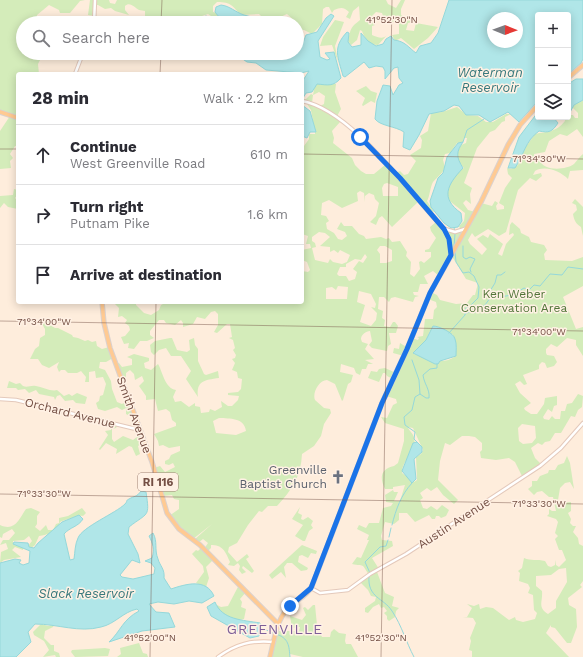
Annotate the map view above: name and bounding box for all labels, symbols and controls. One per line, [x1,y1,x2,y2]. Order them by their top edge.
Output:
north arrow [487,12,523,48]
map controls [535,12,571,120]
button: + [535,12,571,48]
text: 41°52'30"N [366,14,418,25]
search box [16,16,304,60]
icon: search [30,27,52,49]
text: Search here [62,29,150,47]
button: − [535,48,571,84]
water label: Waterman Reservoir [457,65,523,95]
button: layers [535,84,571,120]
text: 28 min [32,88,89,108]
text: Walk · 2.2 km [203,91,288,106]
route start [351,128,369,146]
text: Continue [70,138,137,156]
icon: ahead [32,144,54,166]
text: 610 m [250,147,288,162]
text: 71°34'30"W [512,153,566,164]
text: West Greenville Road [70,156,206,171]
text: Turn right [70,198,143,216]
icon: right [32,204,54,226]
text: 1.6 km [248,207,288,222]
text: Putnam Pike [70,216,150,231]
icon: arrive [32,264,54,286]
text: Arrive at destination [70,266,222,284]
park label: Ken Weber Conservation Area [461,287,567,315]
text: 71°34'00"W [17,316,71,327]
text: 71°34'00"W [512,326,566,337]
street label: Smith Avenue [114,375,154,455]
street label: Orchard Avenue [23,395,117,431]
place label: Greenville Baptist Church [239,463,327,491]
church icon: Greenville Baptist Church [330,469,346,485]
road number: RI 116 [138,473,178,491]
text: 71°33'30"W [17,488,71,499]
street label: Austin Avenue [415,494,493,552]
text: 71°33'30"W [512,498,566,509]
water label: Slack Reservoir [38,586,135,601]
route end [281,597,299,615]
district label: GREENVILLE [227,621,323,637]
text: 41°52'00"N [124,632,176,643]
text: 41°52'30"N [355,632,407,643]

